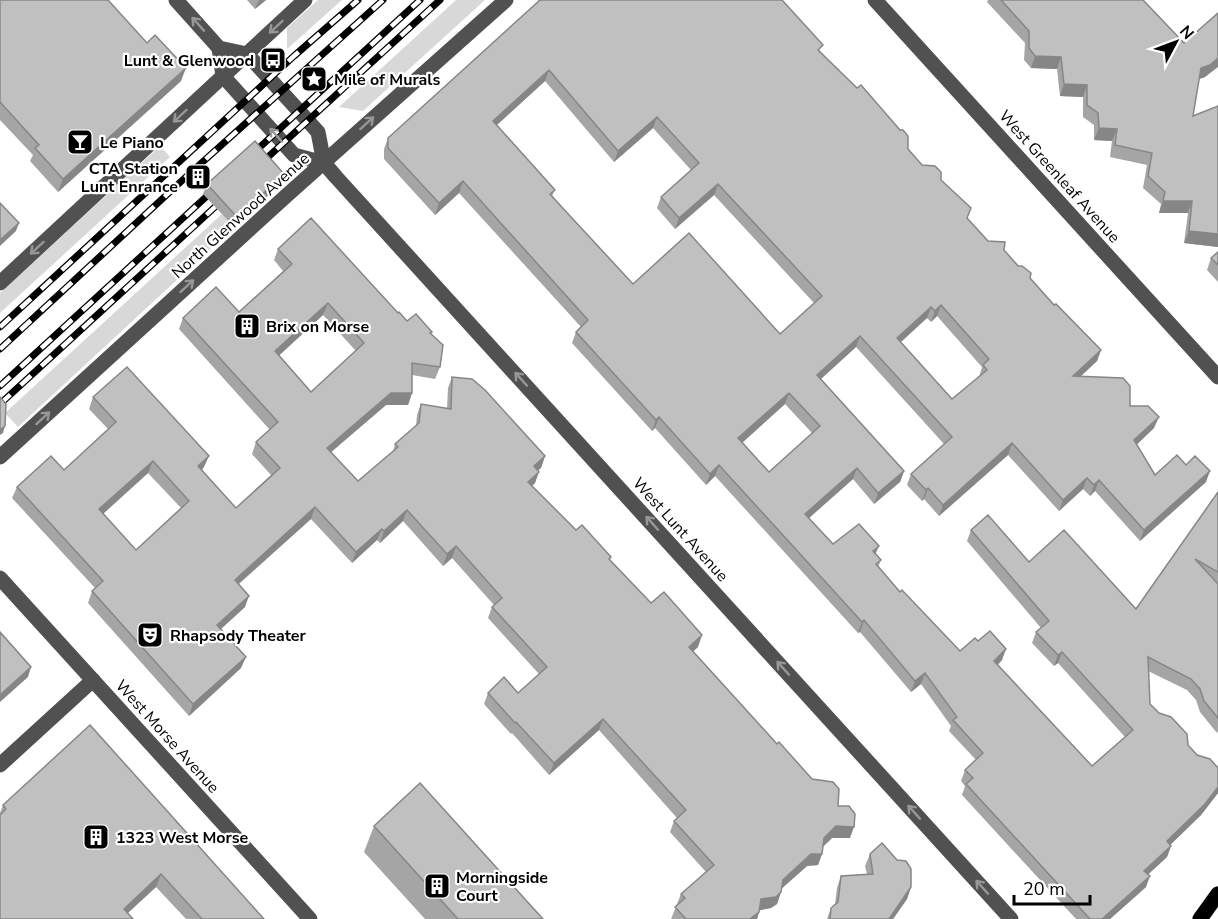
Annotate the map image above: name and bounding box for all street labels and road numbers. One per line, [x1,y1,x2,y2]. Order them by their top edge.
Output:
street label: West Greenleaf Avenue [994,106,1125,248]
street label: North Glenwood Avenue [167,148,314,284]
street label: West Lunt Avenue [627,473,733,587]
street label: West Morse Avenue [110,675,224,798]

